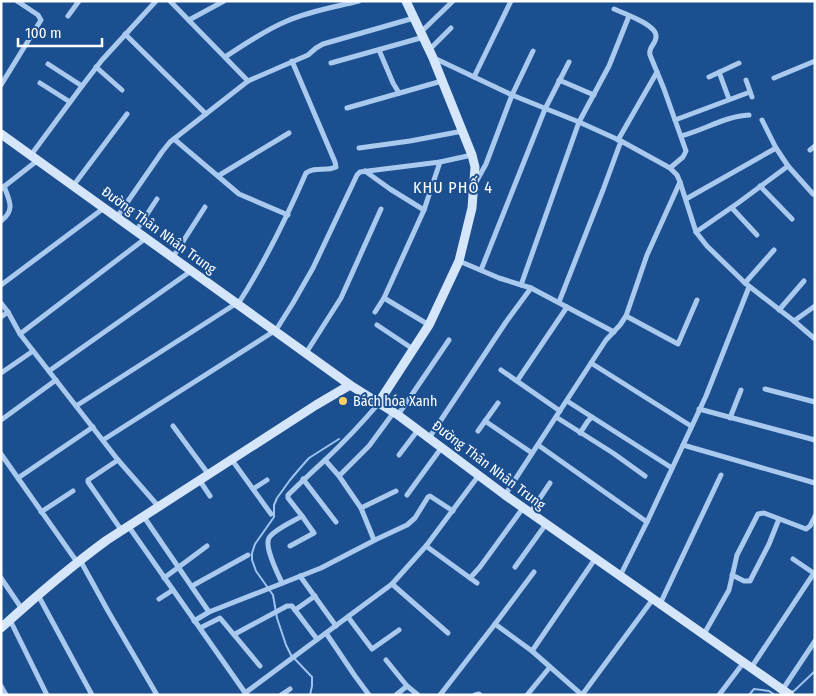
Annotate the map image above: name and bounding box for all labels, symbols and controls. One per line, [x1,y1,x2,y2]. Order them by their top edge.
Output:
scale bar [18,15,101,47]
text: 100 m [25,24,62,42]
district label: KHU PHỐ 4 [413,175,493,197]
street label: Đường Thân Nhân Trung [98,183,220,278]
place label: Bách hóa Xanh [353,393,437,410]
marker: Bách hóa Xanh [337,395,349,407]
street label: Đường Thân Nhân Trung [429,417,549,514]

